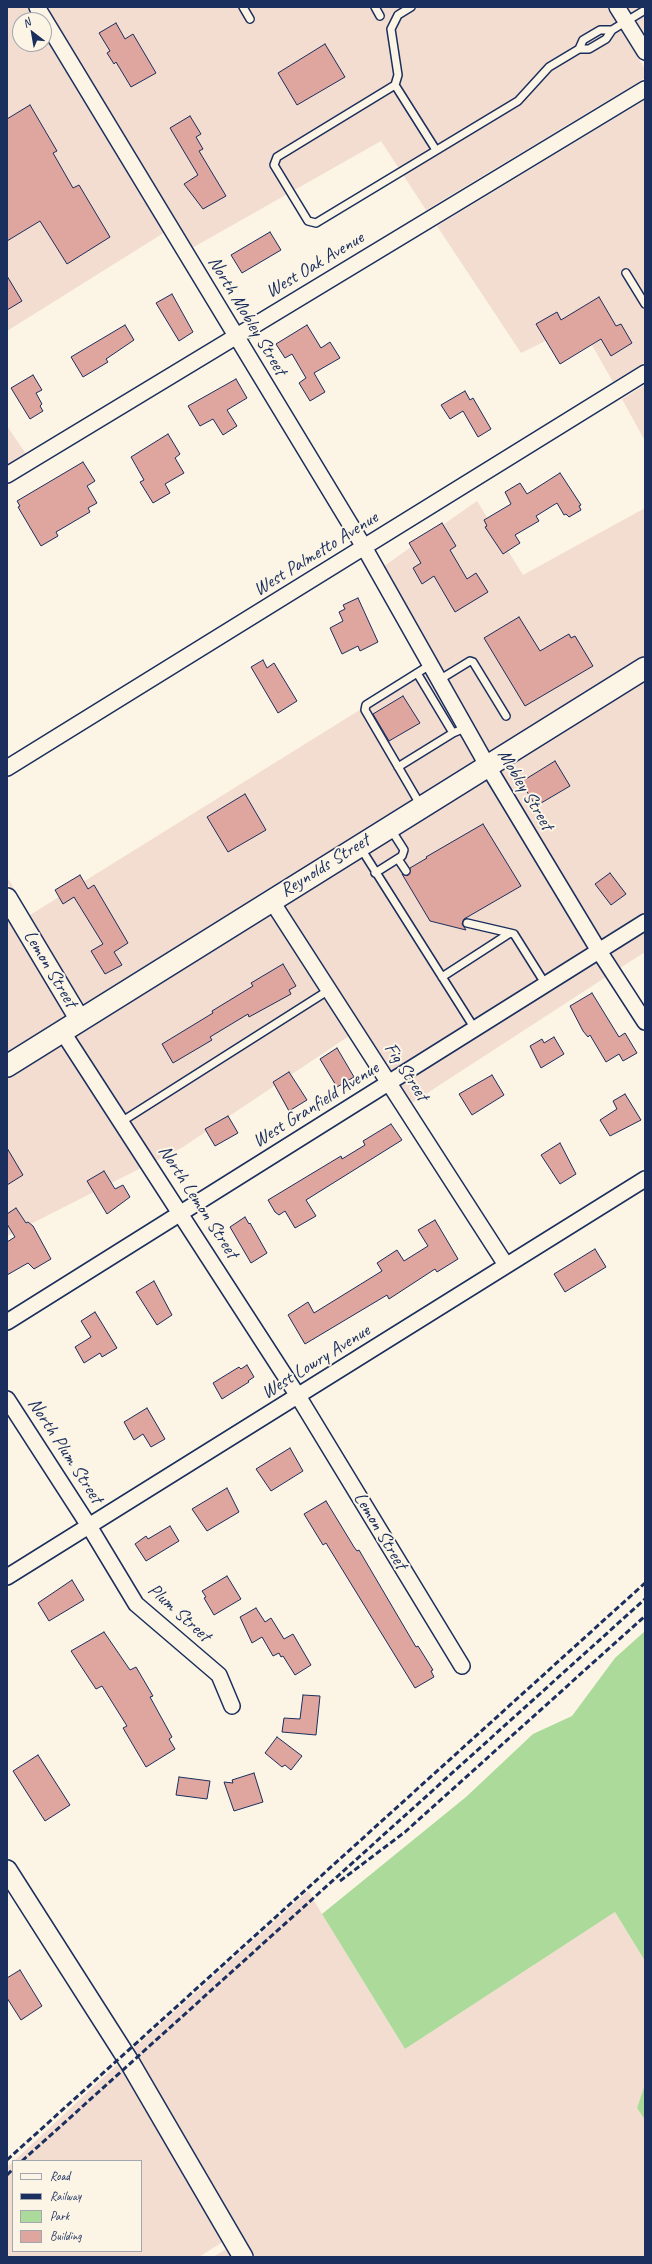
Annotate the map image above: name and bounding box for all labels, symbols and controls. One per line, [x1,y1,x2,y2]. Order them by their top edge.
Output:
north arrow [12,12,52,52]
text: N [20,15,33,30]
street label: West Oak Avenue [262,227,368,303]
street label: North Mobley Street [202,252,292,380]
street label: West Palmetto Avenue [250,507,382,601]
street label: Mobley Street [492,745,558,835]
street label: Reynolds Street [276,830,374,902]
street label: Lemon Street [18,926,82,1012]
street label: Fig Street [379,1038,433,1106]
street label: West Granfield Avenue [249,1057,383,1153]
street label: North Lemon Street [153,1141,243,1263]
street label: West Lowry Avenue [258,1320,374,1404]
street label: North Plum Street [22,1394,108,1508]
street label: Lemon Street [348,1488,412,1574]
street label: Plum Street [143,1579,215,1647]
legend [12,2160,142,2252]
text: Road [50,2168,70,2184]
text: Railway [50,2188,81,2204]
text: Park [50,2208,69,2224]
text: Building [50,2228,82,2244]

